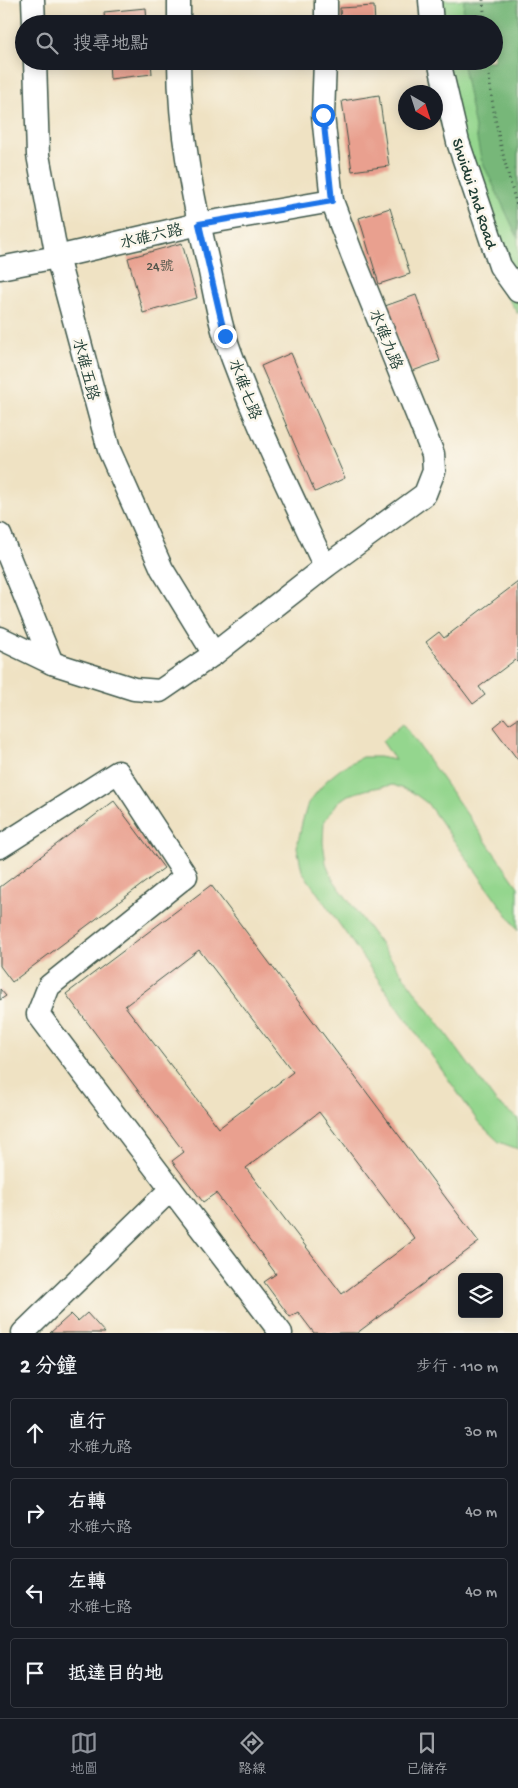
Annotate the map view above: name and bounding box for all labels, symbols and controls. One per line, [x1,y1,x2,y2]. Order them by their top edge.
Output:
search box [15,15,503,70]
icon: search [33,29,61,57]
text: 搜尋地點 [73,34,149,57]
north arrow [398,85,443,130]
route start [312,104,335,127]
street label: Shuidui 2nd Road [446,137,500,253]
street label: 水碓六路 [118,220,185,255]
house number: 24號 [146,259,174,276]
street label: 水碓九路 [363,306,406,374]
route end [214,325,237,348]
street label: 水碓五路 [66,336,103,403]
street label: 水碓七路 [222,356,265,424]
map controls [458,1273,503,1318]
button: layers [458,1273,503,1318]
text: 2 分鐘 [20,1356,77,1381]
text: 步行 · 110 m [416,1359,498,1378]
text: 直行 [68,1412,106,1435]
icon: ahead [21,1419,49,1447]
text: 30 m [464,1424,497,1443]
text: 水碓九路 [68,1440,132,1459]
text: 右轉 [68,1492,106,1515]
icon: right [21,1499,49,1527]
text: 40 m [465,1504,497,1523]
text: 水碓六路 [68,1520,132,1539]
text: 左轉 [68,1572,106,1595]
icon: left [21,1579,49,1607]
text: 40 m [465,1584,497,1603]
text: 水碓七路 [68,1600,132,1619]
icon: arrive [21,1659,49,1687]
text: 抵達目的地 [68,1664,163,1687]
tab: 地圖 [70,1729,98,1779]
tab: 路線 [238,1729,266,1779]
tab: 已儲存 [406,1729,448,1779]

